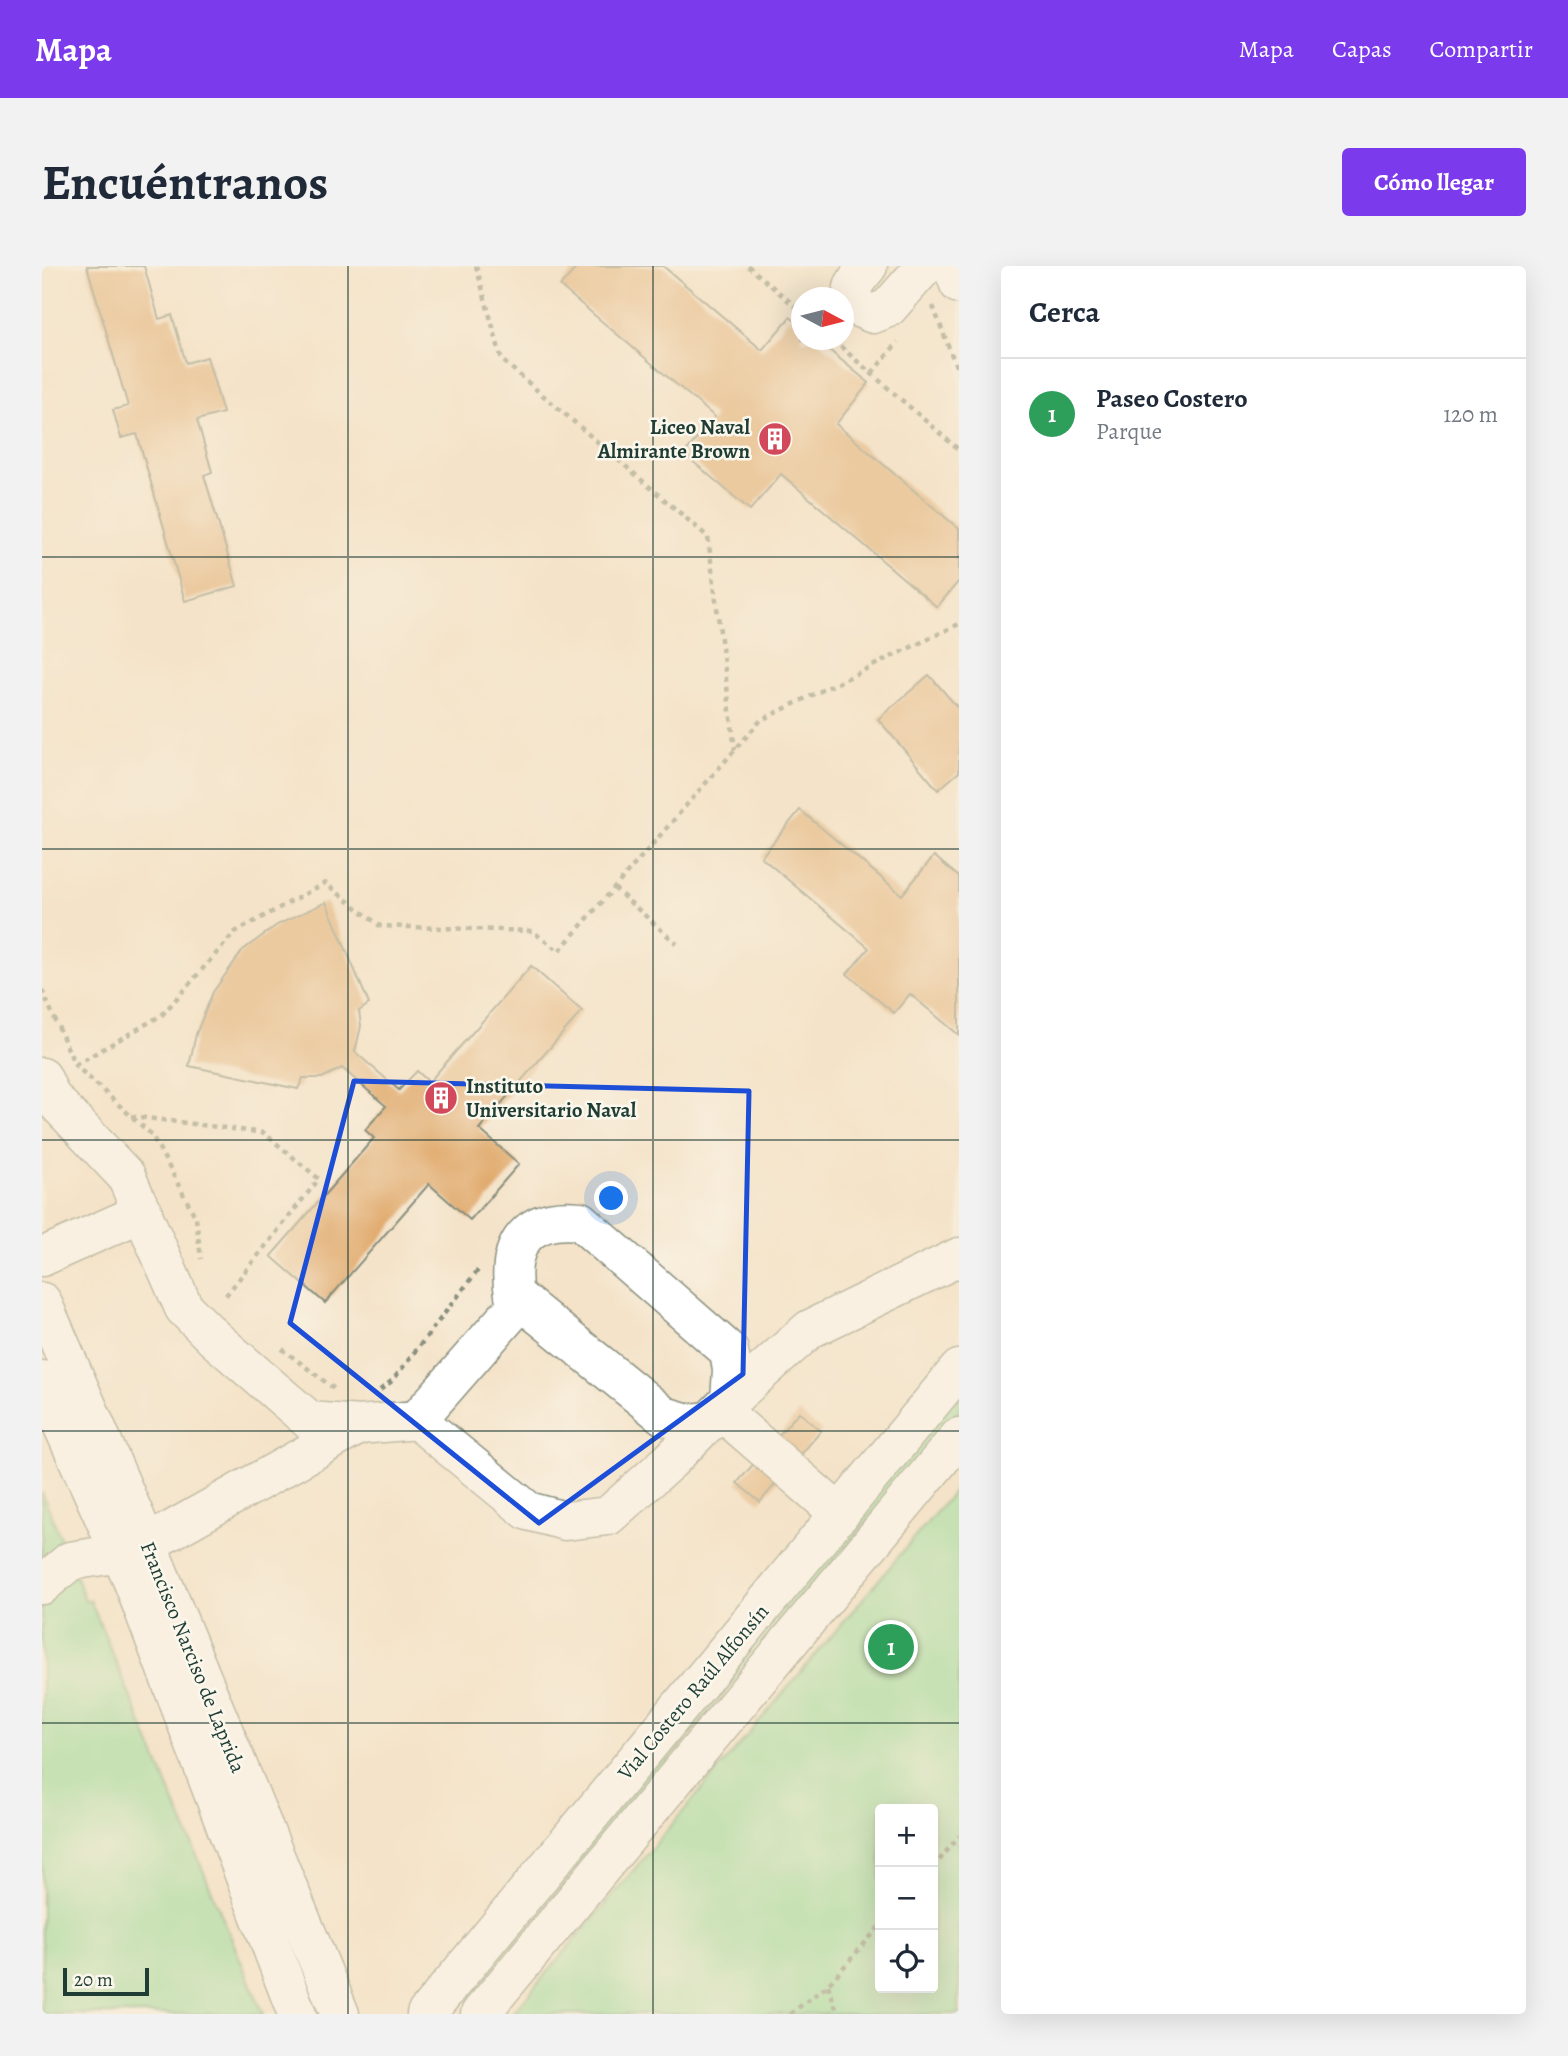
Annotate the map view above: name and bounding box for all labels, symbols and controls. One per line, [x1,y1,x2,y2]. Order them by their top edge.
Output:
text: Mapa [35,27,112,72]
text: Mapa [1239,33,1294,65]
text: Capas [1332,33,1392,65]
text: Compartir [1430,33,1533,65]
button: Cómo llegar [1342,148,1526,216]
text: Encuéntranos [42,149,328,216]
north arrow [791,287,854,350]
text: Cerca [1029,292,1100,332]
text: Paseo Costero [1096,381,1248,416]
text: 1 [1048,399,1056,430]
text: 120 m [1443,399,1498,430]
place label: Liceo Naval Almirante Brown [597,413,750,465]
text: Parque [1096,416,1162,447]
building icon: Liceo Naval Almirante Brown [756,420,794,458]
place label: Instituto Universitario Naval [466,1072,637,1124]
building icon: Instituto Universitario Naval [422,1079,460,1117]
your location [594,1181,628,1215]
street label: Francisco Narciso de Laprida [134,1537,252,1777]
street label: Vial Costero Raúl Alfonsín [610,1598,775,1787]
pin: 1 [868,1621,914,1673]
map controls [875,1804,938,1993]
button: + [875,1804,938,1867]
button: − [875,1867,938,1930]
button: locate [875,1930,938,1993]
scale bar [63,1965,149,1997]
text: 20 m [74,1967,113,1993]

